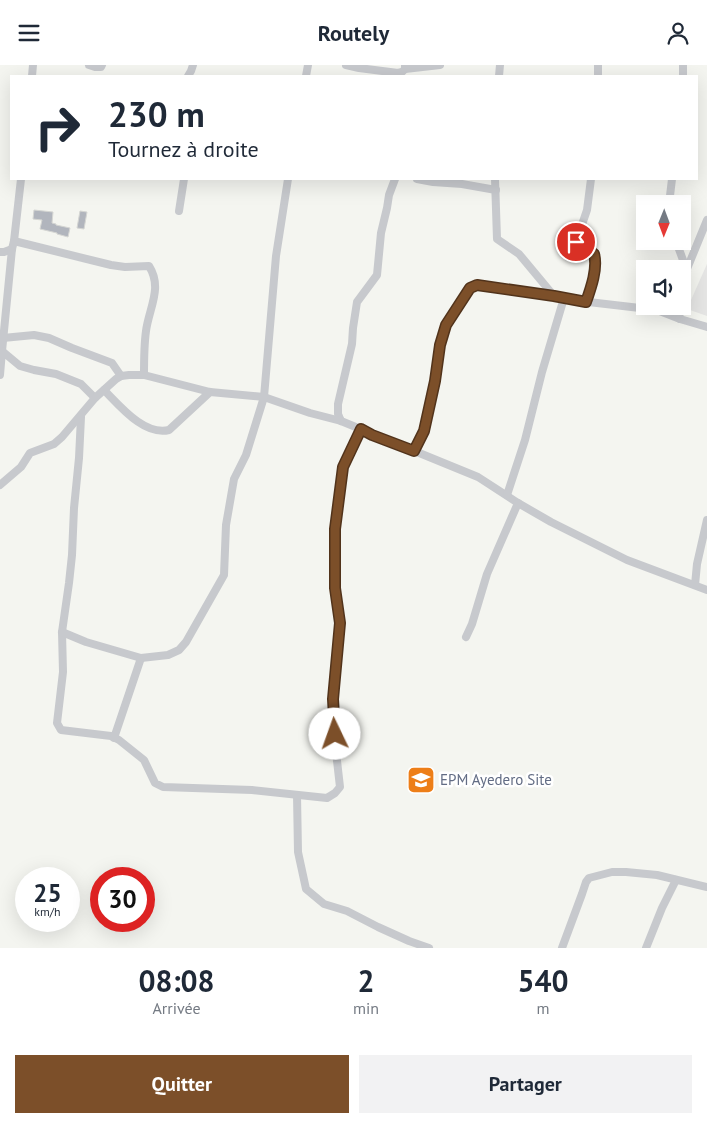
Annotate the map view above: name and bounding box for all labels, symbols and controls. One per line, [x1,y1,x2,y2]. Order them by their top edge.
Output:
icon: menu [15,19,43,47]
text: Routely [318,19,389,47]
icon: person [664,19,692,47]
text: 230 m [108,91,205,137]
icon: right [25,95,90,160]
text: Tournez à droite [108,135,259,163]
north arrow [636,195,691,250]
map controls [636,195,691,315]
pin [555,221,597,263]
icon: arrive [562,228,590,256]
button: sound [636,260,691,315]
position arrow [308,707,360,759]
school or university icon: EPM Ayedero Site [406,765,436,795]
place label: EPM Ayedero Site [440,770,552,789]
speed limit sign: 30 [90,867,155,932]
text: 25 [33,877,62,909]
text: km/h [34,904,61,919]
text: 08:08 [138,961,215,1000]
text: 2 [358,961,375,1000]
text: 540 [517,961,569,1000]
text: Arrivée [152,998,201,1018]
text: min [353,998,379,1018]
text: m [537,998,550,1018]
button: Quitter [15,1055,349,1113]
button: Partager [359,1055,692,1113]

